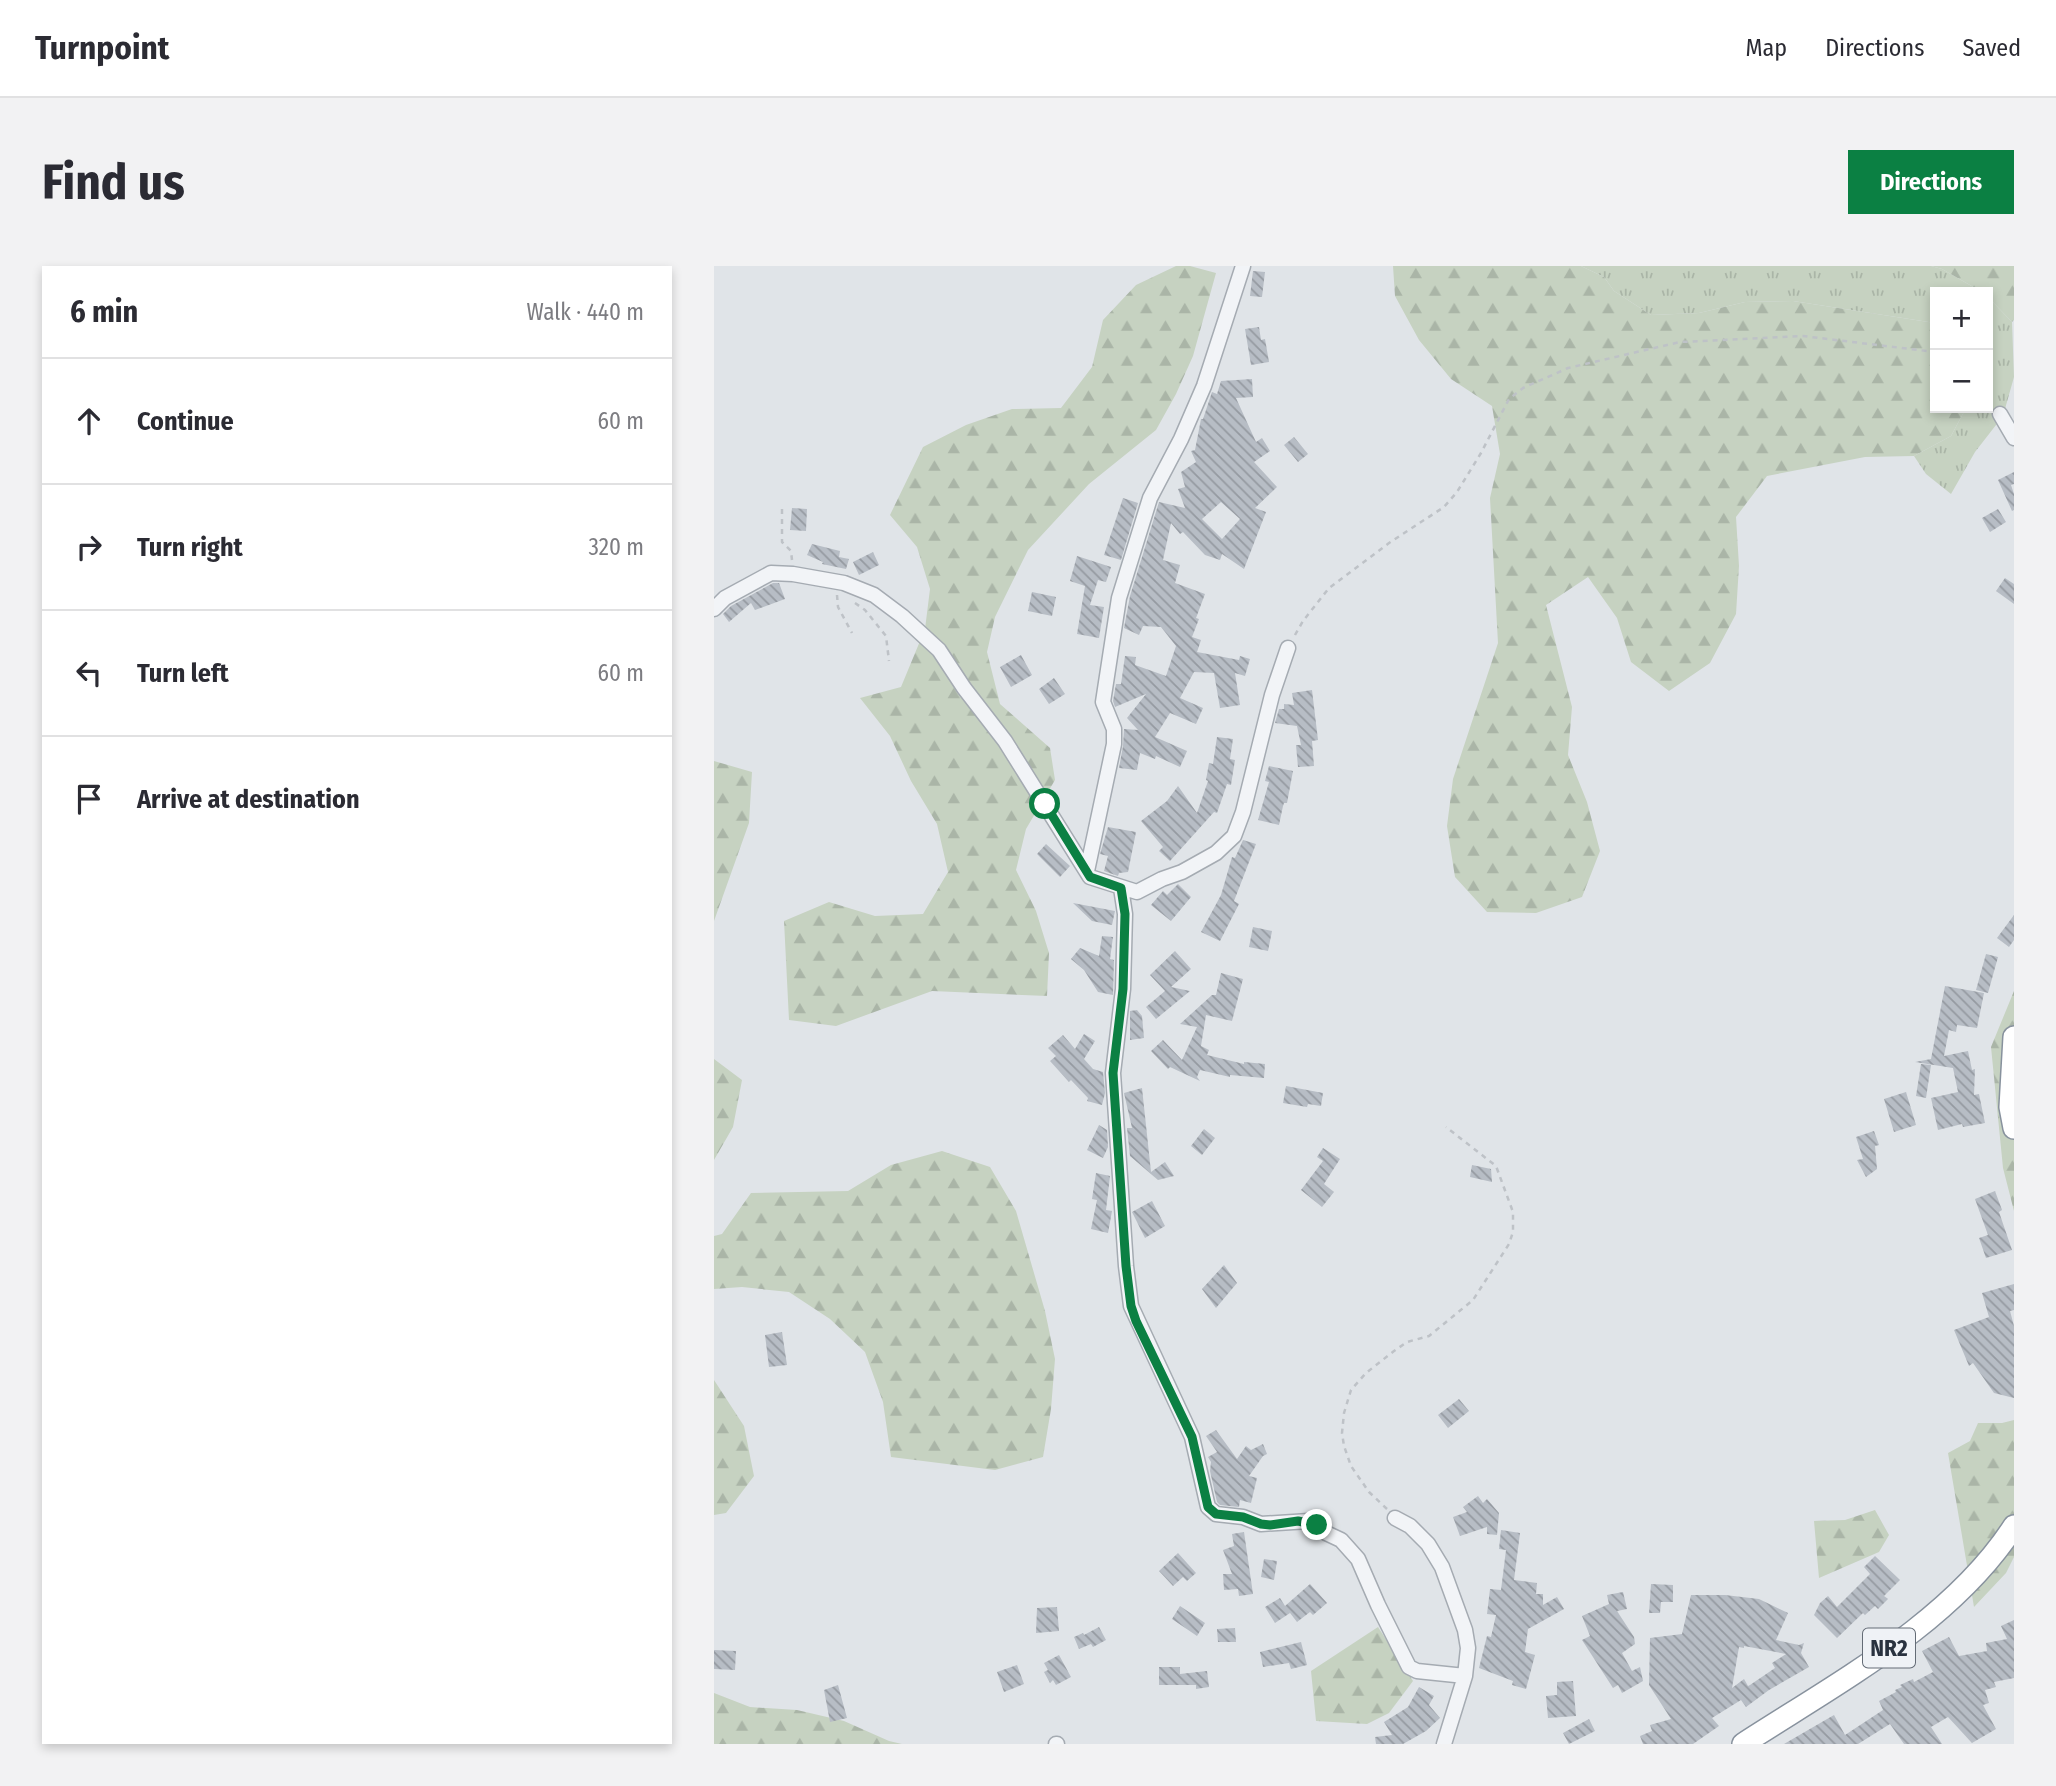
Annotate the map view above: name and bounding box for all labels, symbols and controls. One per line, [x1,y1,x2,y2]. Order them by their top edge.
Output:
text: Turnpoint [35,28,169,68]
text: Map [1746,34,1787,62]
text: Directions [1825,34,1924,62]
text: Saved [1962,34,2021,62]
button: Directions [1848,150,2014,214]
text: Find us [42,153,185,212]
map controls [1930,287,1993,413]
button: + [1930,287,1993,350]
text: 6 min [70,294,138,330]
text: Walk · 440 m [527,298,644,326]
button: − [1930,350,1993,413]
icon: ahead [70,402,108,440]
text: Continue [137,406,234,437]
text: 60 m [598,407,644,435]
icon: right [70,528,108,566]
text: Turn right [137,532,243,563]
text: 320 m [589,533,644,561]
icon: left [70,654,108,692]
text: Turn left [137,658,229,689]
text: 60 m [598,659,644,687]
icon: arrive [70,780,108,818]
text: Arrive at destination [137,784,360,815]
route start [1029,788,1060,819]
route end [1301,1509,1332,1540]
road number: NR2 [1863,1628,1915,1667]

